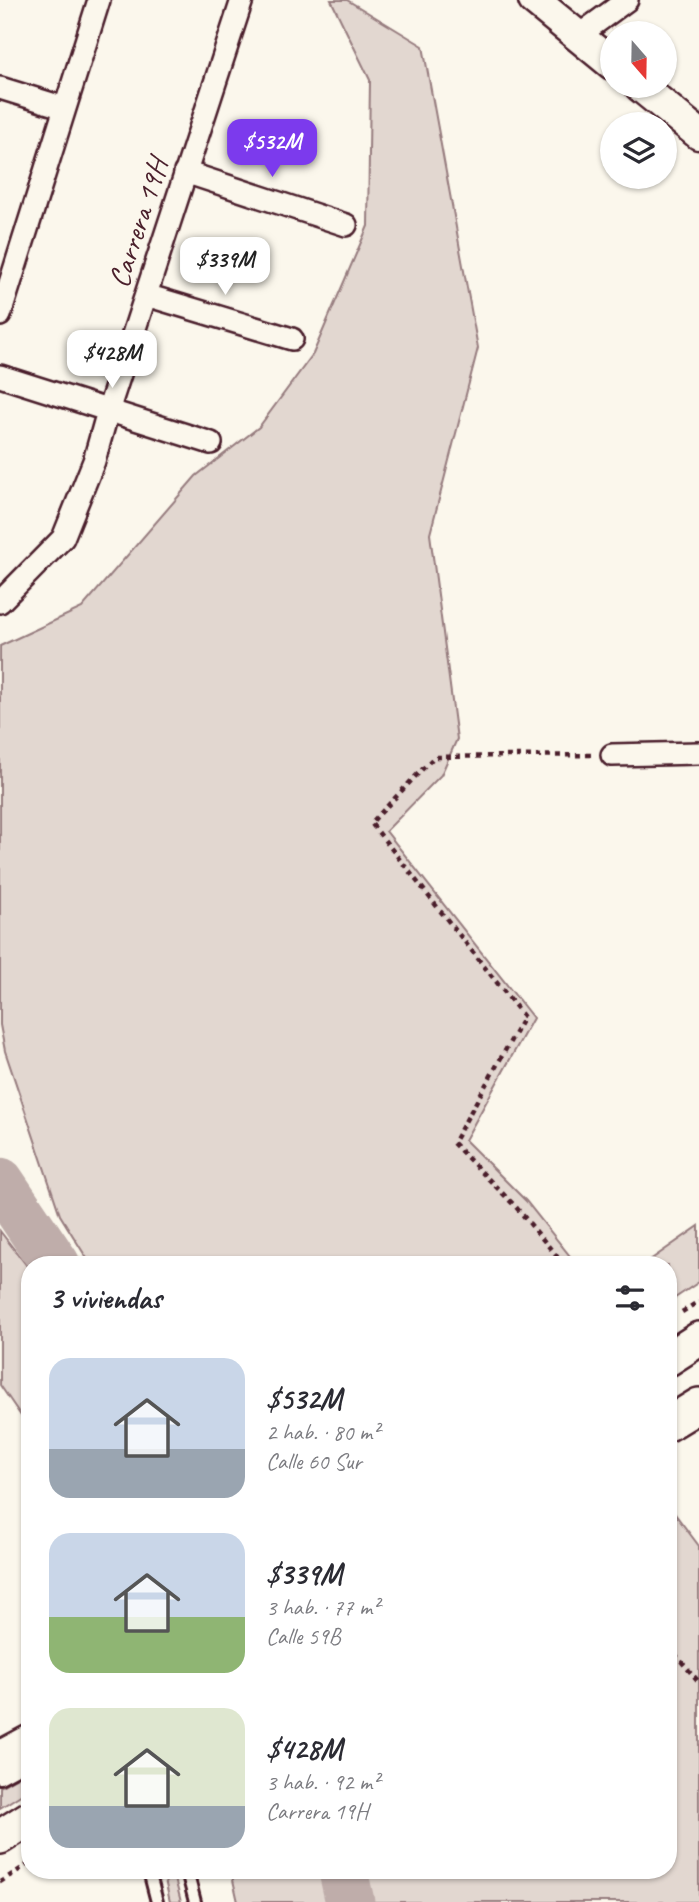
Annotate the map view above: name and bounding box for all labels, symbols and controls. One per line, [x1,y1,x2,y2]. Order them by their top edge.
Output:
north arrow [600,21,677,98]
map controls [600,21,677,189]
button: layers [600,112,677,189]
pin: $532M [223,120,321,179]
text: $532M [243,127,301,156]
street label: Carrera 19H [99,149,178,292]
pin: $339M [176,238,274,297]
text: $339M [196,245,254,274]
pin: $428M [63,330,161,390]
text: $428M [83,338,141,367]
text: 3 viviendas [49,1279,161,1317]
icon: filters [611,1279,649,1317]
text: $532M [266,1380,341,1418]
icon: home [105,1386,189,1470]
text: 2 hab. · 80 m² [266,1418,379,1447]
text: Calle 60 Sur [266,1447,362,1476]
text: $339M [266,1555,342,1593]
icon: home [105,1561,189,1645]
text: 3 hab. · 77 m² [266,1593,379,1622]
text: Calle 59B [266,1622,340,1651]
text: $428M [266,1730,342,1768]
icon: home [105,1736,189,1820]
text: 3 hab. · 92 m² [266,1768,379,1797]
text: Carrera 19H [266,1797,368,1826]

